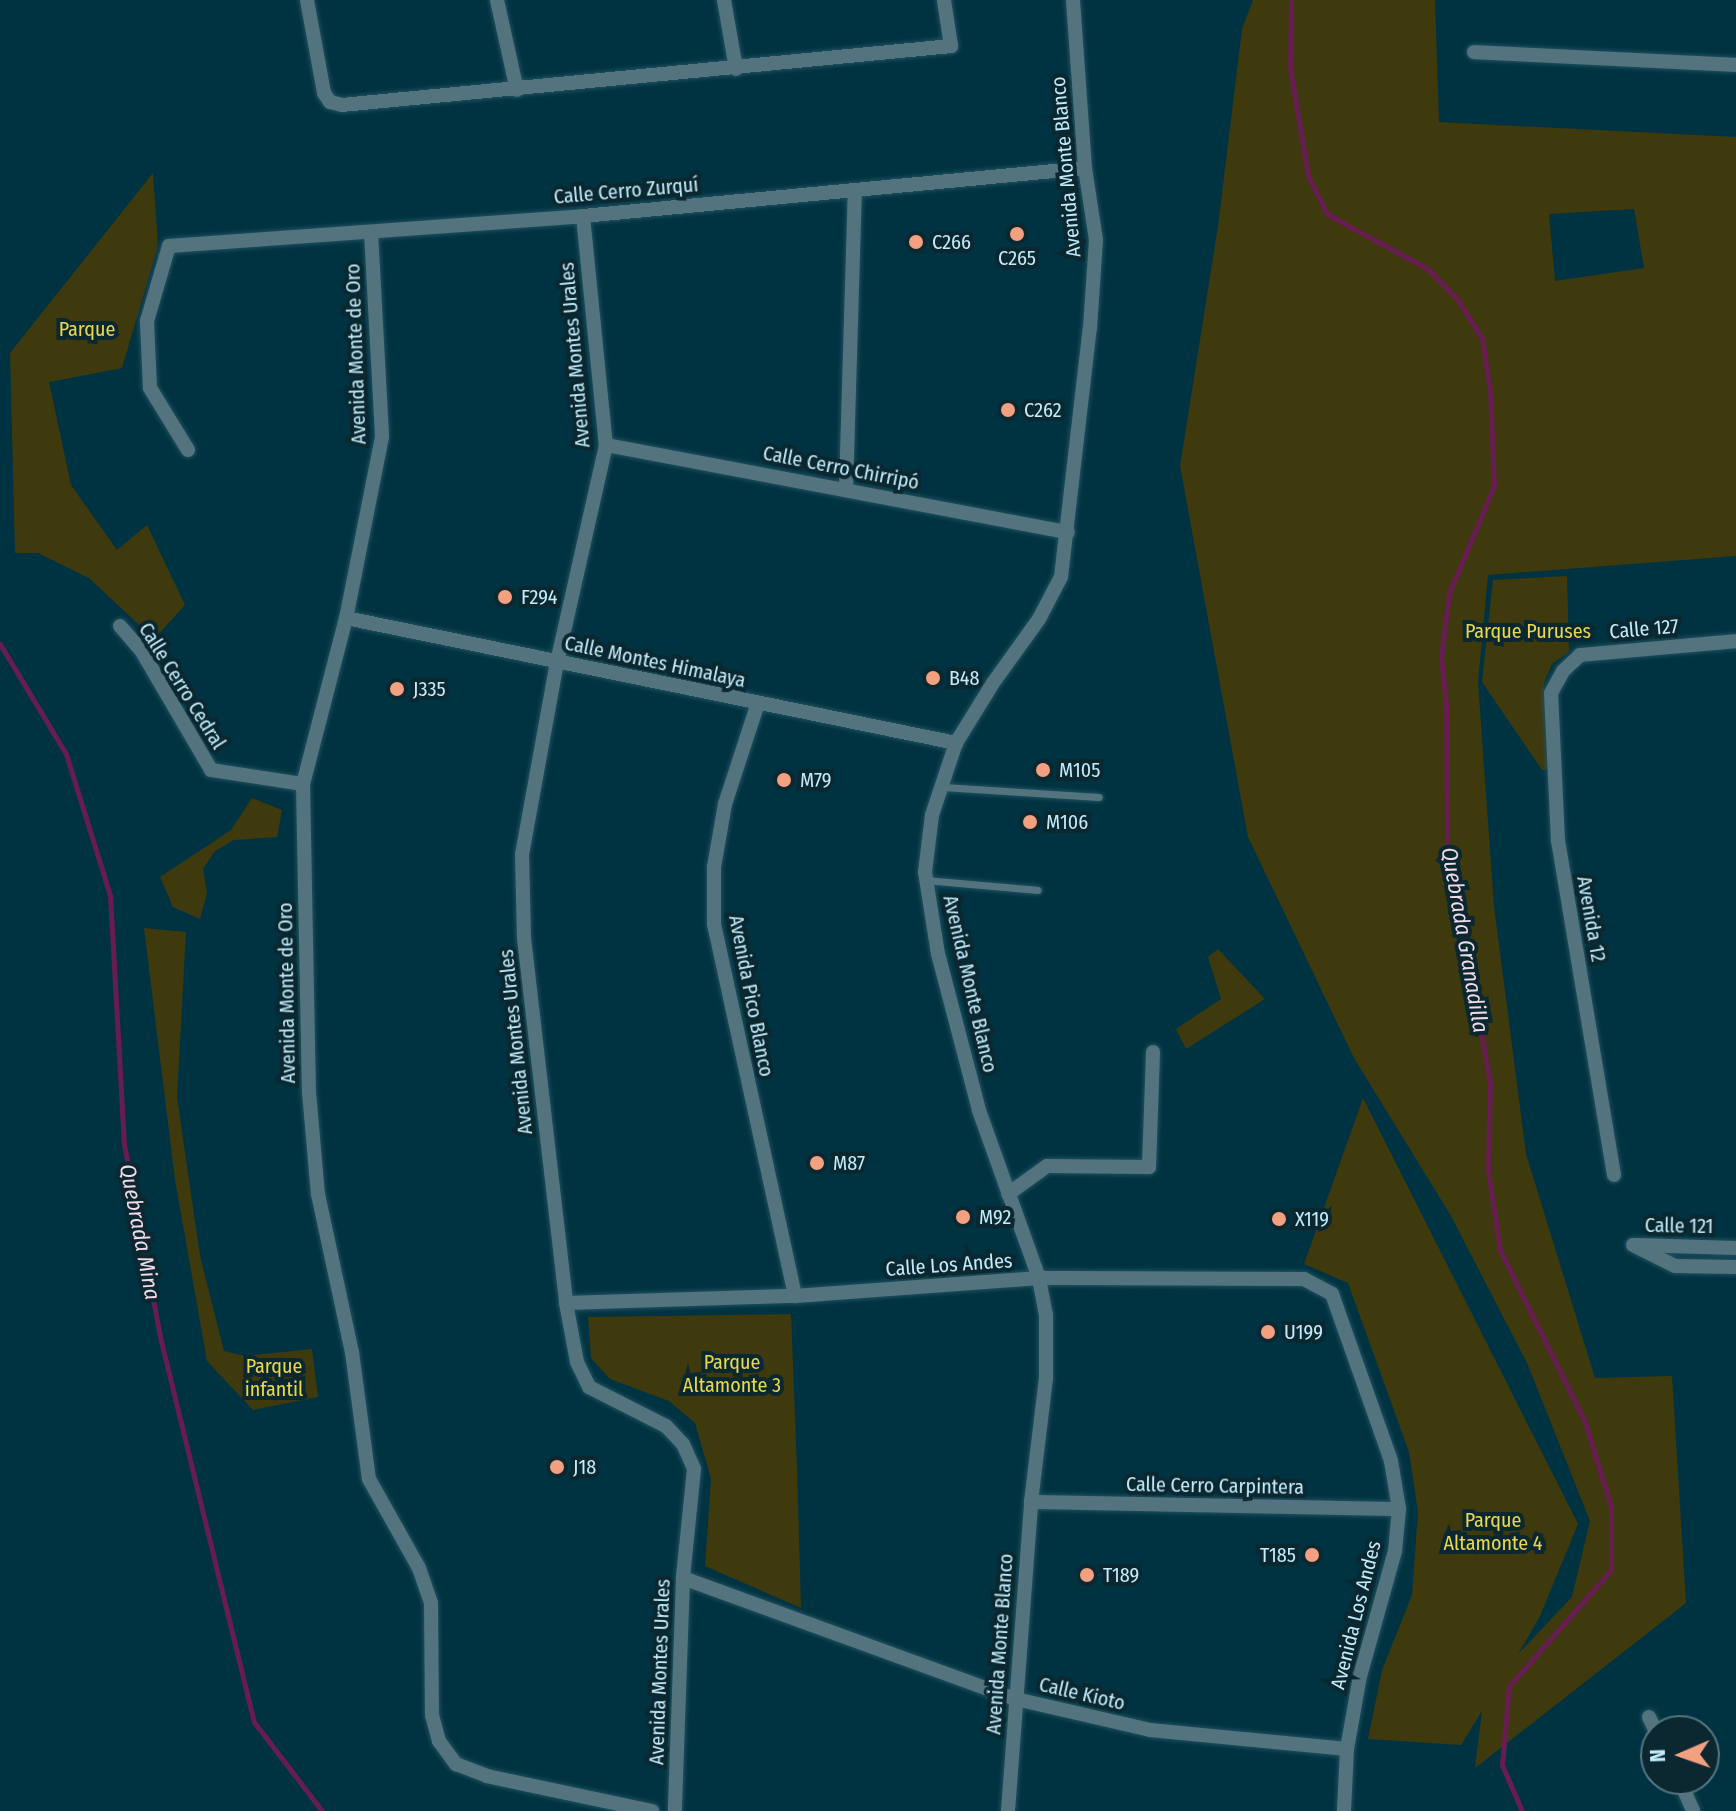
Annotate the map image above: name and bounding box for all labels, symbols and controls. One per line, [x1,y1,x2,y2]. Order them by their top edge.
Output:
street label: Avenida Monte Blanco [1046,76,1086,258]
street label: Calle Cerro Zurquí [553,173,699,209]
marker: C265 [1008,225,1026,243]
place label: C266 [932,230,971,254]
marker: C266 [907,233,925,251]
place label: C265 [998,246,1036,270]
street label: Avenida Montes Urales [555,261,595,449]
street label: Avenida Monte de Oro [341,263,371,445]
park label: Parque [59,317,115,341]
place label: C262 [1024,398,1062,422]
marker: C262 [999,401,1017,419]
street label: Calle Cerro Chirripó [761,441,921,495]
place label: F294 [521,585,558,609]
marker: F294 [496,588,514,606]
street label: Calle 127 [1608,614,1680,644]
street label: Calle Cerro Cedral [134,618,230,754]
park label: Parque Puruses [1465,619,1591,643]
street label: Calle Montes Himalaya [562,631,748,693]
place label: B48 [949,666,979,690]
marker: B48 [924,669,942,687]
place label: J335 [413,677,446,701]
marker: J335 [388,680,406,698]
place label: M105 [1059,758,1100,782]
marker: M105 [1034,761,1052,779]
place label: M79 [800,768,832,792]
marker: M79 [775,771,793,789]
place label: M106 [1046,810,1088,834]
marker: M106 [1021,813,1039,831]
water label: Quebrada Granadilla [1436,845,1494,1035]
street label: Avenida 12 [1572,874,1610,964]
street label: Avenida Monte Blanco [938,893,1002,1075]
street label: Avenida Monte de Oro [273,902,301,1084]
street label: Avenida Pico Blanco [724,913,778,1079]
street label: Avenida Montes Urales [494,948,538,1136]
place label: M87 [833,1151,865,1175]
marker: M87 [808,1154,826,1172]
water label: Quebrada Mina [114,1162,166,1302]
place label: M92 [979,1205,1011,1229]
place label: X119 [1295,1207,1329,1231]
marker: M92 [954,1208,972,1226]
marker: X119 [1270,1210,1288,1228]
street label: Calle 121 [1645,1213,1713,1239]
street label: Calle Los Andes [885,1249,1013,1281]
place label: U199 [1284,1320,1323,1344]
marker: U199 [1259,1323,1277,1341]
park label: Parque Altamonte 3 [683,1351,781,1398]
park label: Parque infantil [245,1355,303,1402]
place label: J18 [573,1455,596,1479]
marker: J18 [548,1458,566,1476]
street label: Calle Cerro Carpintera [1126,1472,1304,1500]
park label: Parque Altamonte 4 [1444,1508,1542,1555]
street label: Avenida Los Andes [1326,1538,1386,1692]
place label: T185 [1260,1543,1296,1567]
marker: T185 [1303,1546,1321,1564]
street label: Avenida Monte Blanco [982,1553,1018,1735]
place label: T189 [1103,1563,1139,1587]
marker: T189 [1078,1566,1096,1584]
street label: Avenida Montes Urales [645,1579,675,1765]
street label: Calle Kioto [1037,1672,1127,1716]
north arrow [1640,1715,1720,1795]
text: N [1644,1749,1671,1763]

